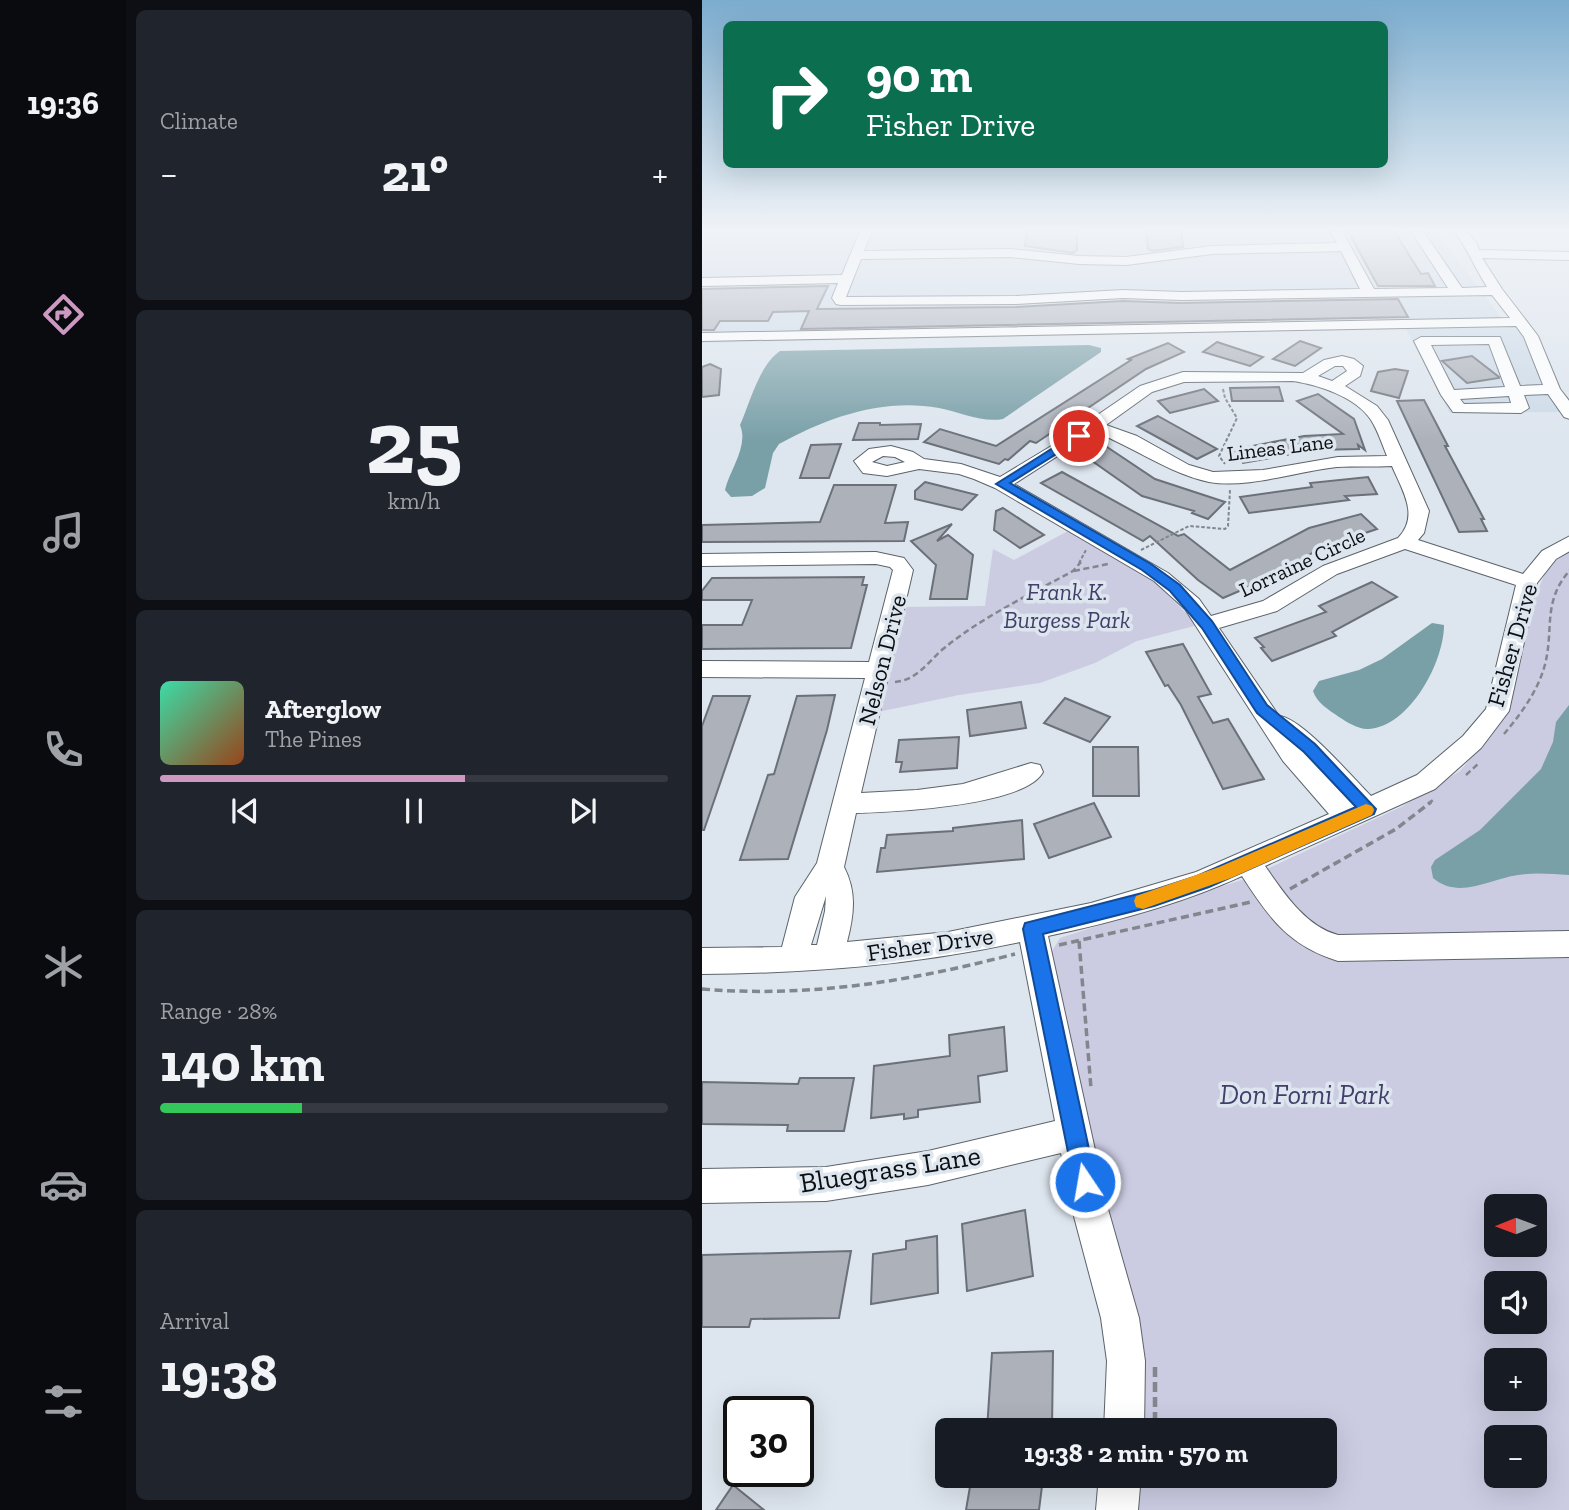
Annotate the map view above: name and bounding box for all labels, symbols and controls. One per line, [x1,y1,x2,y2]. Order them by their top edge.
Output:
text: 90 m [866,46,973,105]
icon: right [751,49,842,140]
text: 19:36 [27,84,99,122]
text: Fisher Drive [866,106,1035,144]
text: Climate [160,107,238,135]
text: 21° [381,142,448,204]
text: − [160,151,178,197]
text: + [652,151,668,197]
icon: directions [39,290,88,339]
text: 25 [366,387,462,496]
pin [1049,406,1109,466]
icon: arrive [1060,417,1098,455]
street label: Lineas Lane [1225,428,1335,466]
text: km/h [388,487,440,515]
icon: music [39,508,88,557]
street label: Lorraine Circle [1235,522,1369,602]
park label: Frank K. Burgess Park [1003,577,1131,634]
street label: Fisher Drive [1481,580,1543,710]
street label: Nelson Drive [852,592,912,728]
text: Afterglow [265,693,381,725]
icon: phone [39,725,88,774]
text: The Pines [265,725,362,753]
icon: previous [226,792,264,830]
icon: pause [395,792,433,830]
icon: next [564,792,602,830]
street label: Fisher Drive [865,921,995,967]
icon: climate [39,942,88,991]
text: Range · 28% [160,997,277,1025]
text: 140 km [160,1032,325,1094]
park label: Don Forni Park [1220,1078,1390,1111]
street label: Bluegrass Lane [797,1138,983,1200]
position arrow [1048,1145,1122,1219]
icon: car [39,1160,88,1209]
north arrow [1484,1194,1547,1256]
map controls [1484,1194,1547,1488]
button: sound [1484,1271,1547,1334]
text: Arrival [160,1307,229,1335]
text: 19:38 [160,1342,277,1404]
button: + [1484,1348,1547,1411]
icon: filters [39,1377,88,1426]
speed limit sign: 30 [723,1396,814,1487]
button: − [1484,1425,1547,1488]
text: 19:38 · 2 min · 570 m [1024,1437,1248,1469]

